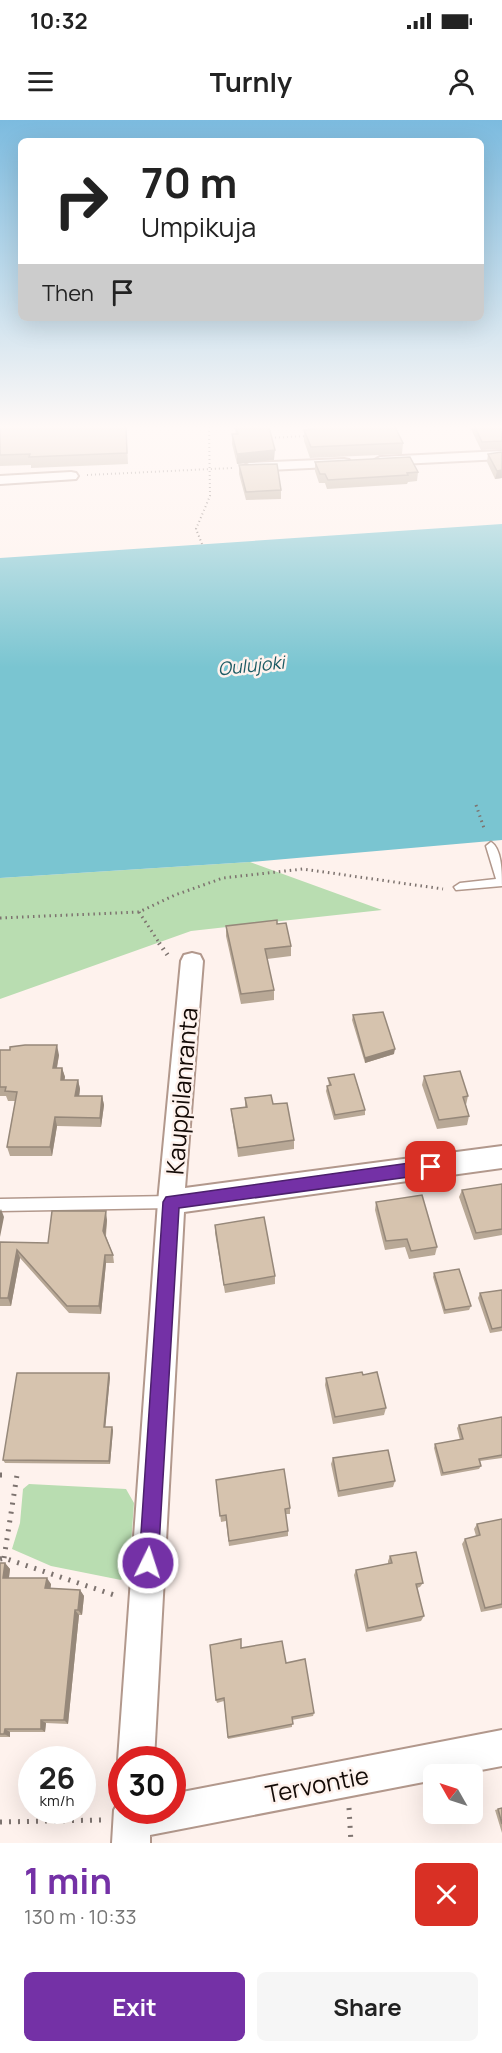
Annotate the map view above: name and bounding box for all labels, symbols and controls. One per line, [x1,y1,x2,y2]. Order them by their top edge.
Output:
text: 10:32 [30,6,88,36]
text: Turnly [210,63,292,100]
icon: menu [24,65,57,98]
icon: person [445,65,478,98]
text: 70 m [141,153,237,211]
icon: right [42,162,120,240]
text: Umpikuja [141,208,256,245]
icon: arrive [106,276,139,309]
text: Then [42,278,94,308]
water label: Oulujoki [216,649,288,680]
street label: Kauppilanranta [157,1006,205,1176]
pin [405,1141,456,1192]
icon: arrive [414,1150,447,1183]
position arrow [116,1531,180,1595]
speed limit sign: 30 [108,1746,186,1824]
text: 26 [39,1757,75,1798]
street label: Tervontie [263,1758,371,1810]
north arrow [423,1764,483,1824]
map controls [423,1764,483,1824]
text: km/h [40,1790,74,1811]
text: 1 min [24,1856,112,1905]
button: close [415,1863,478,1926]
text: 130 m · 10:33 [24,1903,137,1930]
button: Exit [24,1972,245,2041]
button: Share [257,1972,478,2041]

